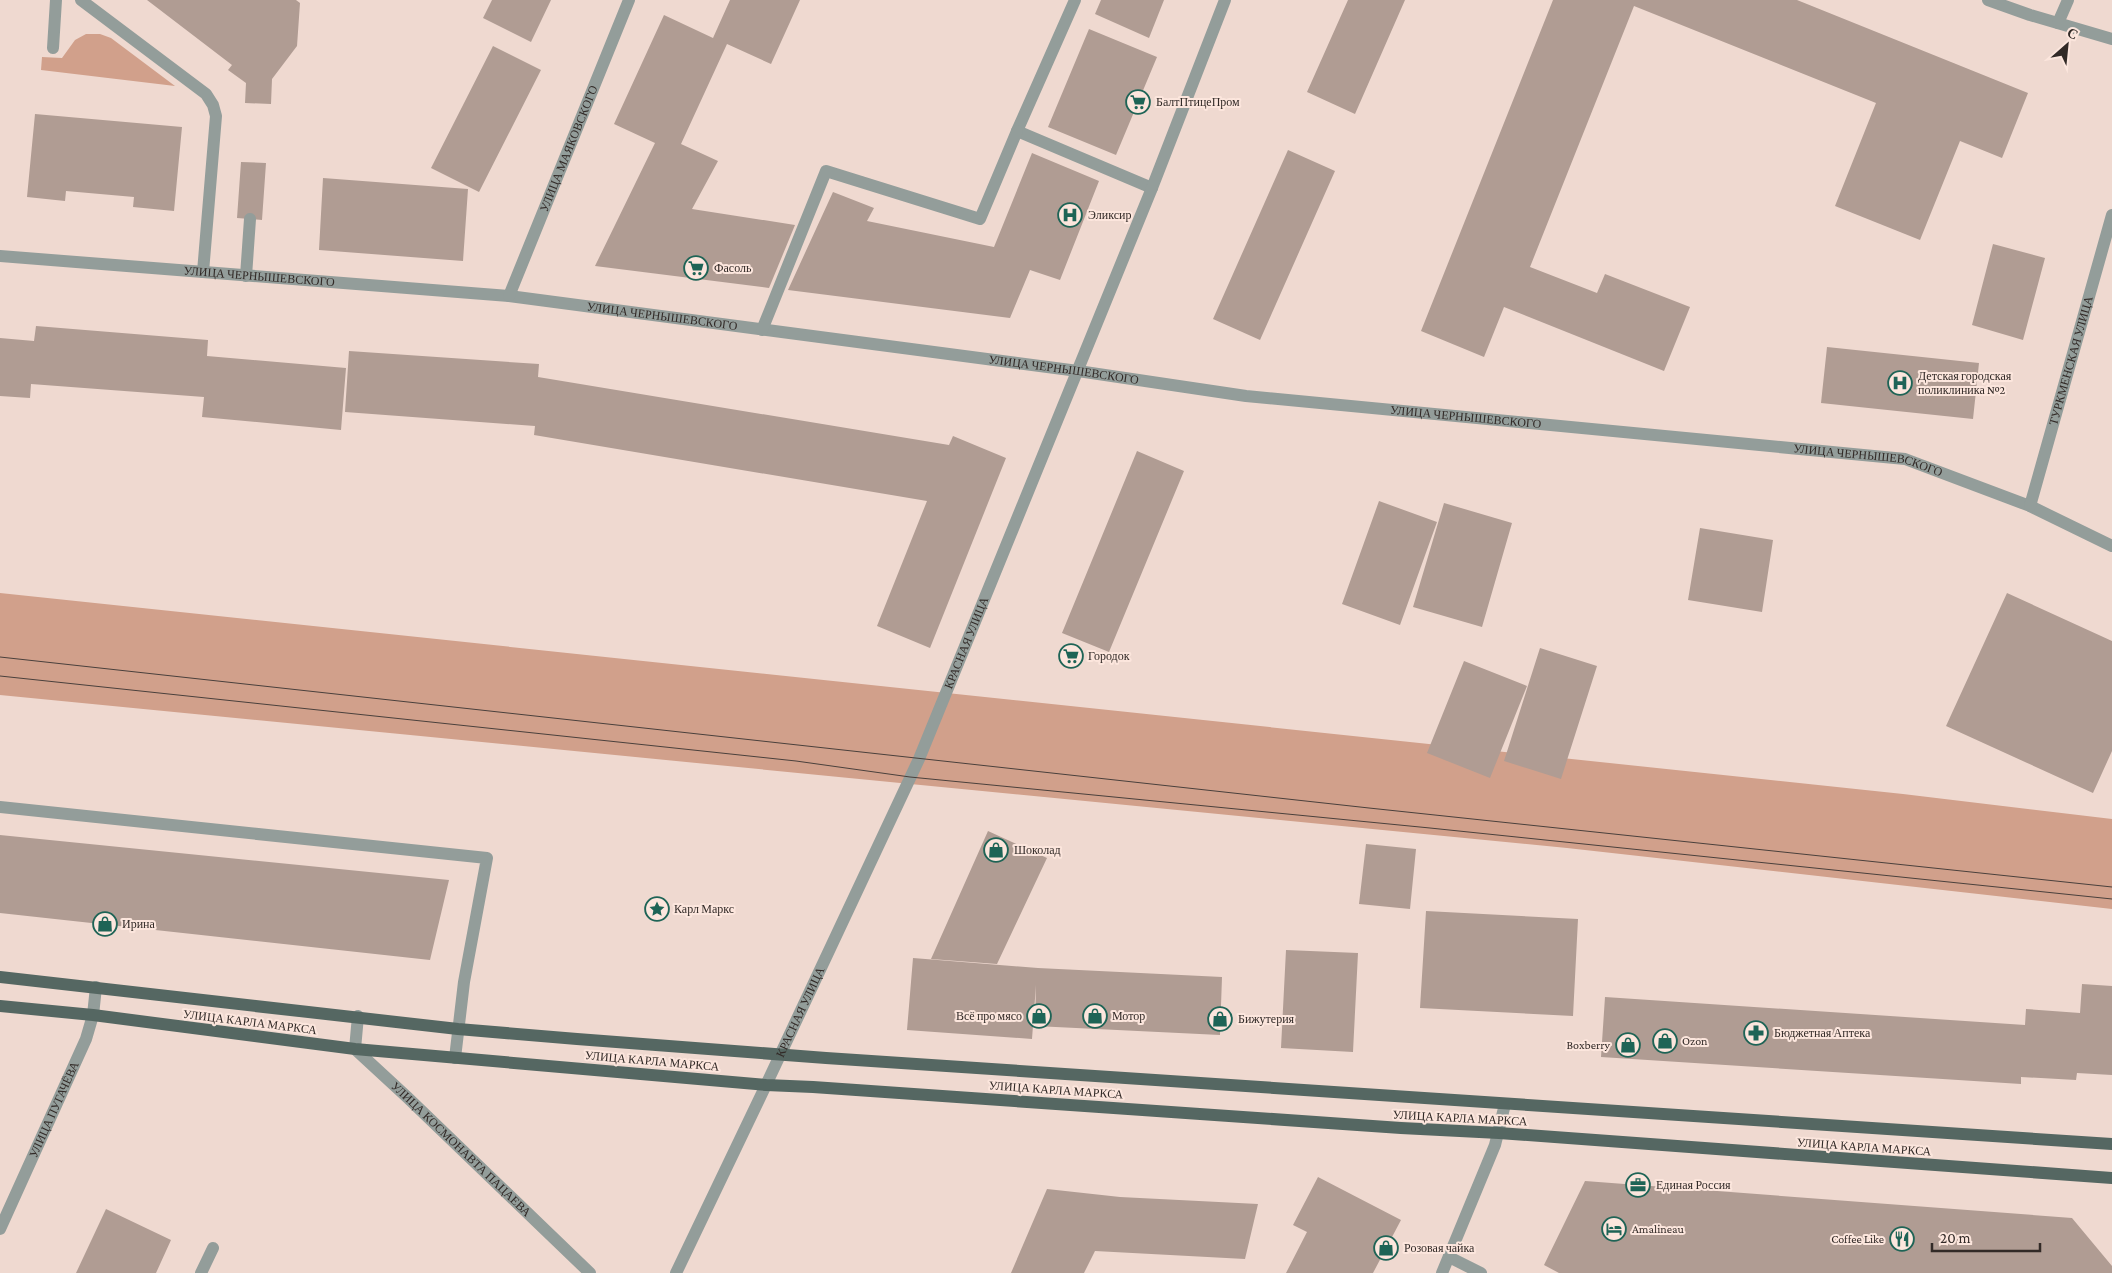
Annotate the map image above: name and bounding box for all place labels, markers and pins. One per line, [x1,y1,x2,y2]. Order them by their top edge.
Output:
supermarket icon: БалтПтицеПром [1125,89,1151,115]
place label: БалтПтицеПром [1156,95,1240,109]
hospital icon: Эликсир [1057,202,1083,228]
place label: Эликсир [1088,208,1131,222]
supermarket icon: Фасоль [683,255,709,281]
place label: Фасоль [714,261,752,275]
place label: Детская городская поликлиника №2 [1918,369,2012,397]
hospital icon: Детская городская поликлиника №2 [1887,370,1913,396]
supermarket icon: Городок [1058,643,1084,669]
place label: Городок [1088,649,1130,663]
shop icon: Шоколад [983,837,1009,863]
place label: Шоколад [1014,843,1061,857]
place icon: Карл Маркс [644,896,670,922]
place label: Карл Маркс [674,902,734,916]
shop icon: Ирина [92,911,118,937]
place label: Ирина [122,917,156,931]
shop icon: Всё про мясо [1026,1003,1052,1029]
shop icon: Мотор [1082,1003,1108,1029]
shop icon: Бижутерия [1207,1006,1233,1032]
place label: Всё про мясо [956,1009,1022,1023]
place label: Мотор [1112,1009,1145,1023]
place label: Бижутерия [1238,1012,1295,1026]
pharmacy icon: Бюджетная Аптека [1743,1020,1769,1046]
place label: Бюджетная Аптека [1774,1026,1871,1040]
shop icon: Ozon [1652,1028,1678,1054]
shop icon: Boxberry [1615,1032,1641,1058]
place label: Ozon [1682,1034,1708,1048]
place label: Boxberry [1567,1038,1610,1052]
office icon: Единая Россия [1625,1172,1651,1198]
place label: Единая Россия [1656,1178,1731,1192]
hotel icon: Amalineau [1601,1216,1627,1242]
place label: Amalineau [1632,1222,1685,1236]
restaurant icon: Coffee Like [1889,1226,1915,1252]
place label: Coffee Like [1831,1232,1884,1246]
shop icon: Розовая чайка [1373,1235,1399,1261]
place label: Розовая чайка [1404,1241,1475,1255]

